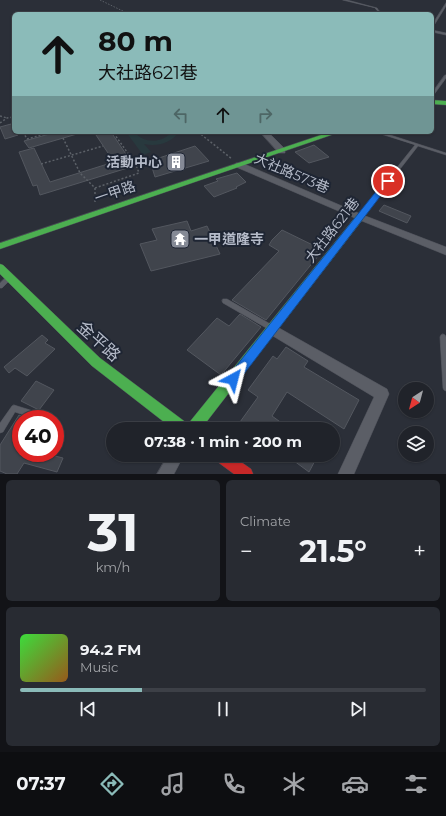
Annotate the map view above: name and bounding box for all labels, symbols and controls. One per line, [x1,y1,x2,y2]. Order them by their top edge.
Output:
text: 80 m [98,24,173,58]
icon: ahead [32,28,84,80]
text: 大社路621巷 [98,62,198,84]
icon: left [170,104,192,126]
icon: ahead [212,104,234,126]
icon: right [254,104,276,126]
street label: 大社路573巷 [252,149,332,197]
building icon: 活動中心 [165,151,187,173]
place label: 活動中心 [106,153,162,171]
pin [371,164,405,198]
icon: arrive [377,170,399,192]
street label: 一甲路 [92,177,138,207]
street label: 大社路621巷 [301,194,363,266]
temple icon: 一甲道隆寺 [169,228,191,250]
place label: 一甲道隆寺 [194,230,264,248]
street label: 金平路 [73,317,125,365]
position arrow [212,358,254,400]
north arrow [398,382,434,418]
map controls [398,382,434,462]
speed limit sign: 40 [12,410,64,462]
button: layers [398,426,434,462]
text: 07:38 · 1 min · 200 m [144,432,302,451]
text: 31 [87,501,139,564]
text: Climate [240,513,291,529]
text: 21.5° [299,533,367,570]
text: − [240,538,253,565]
text: + [413,538,426,565]
text: km/h [96,559,130,575]
text: 94.2 FM [80,640,141,659]
text: Music [80,659,118,675]
icon: previous [77,698,99,720]
icon: pause [212,698,234,720]
icon: next [347,698,369,720]
icon: directions [98,770,126,798]
icon: music [159,770,187,798]
icon: phone [220,770,248,798]
icon: climate [280,770,308,798]
icon: car [341,770,369,798]
icon: filters [402,770,430,798]
text: 07:37 [16,773,66,795]

